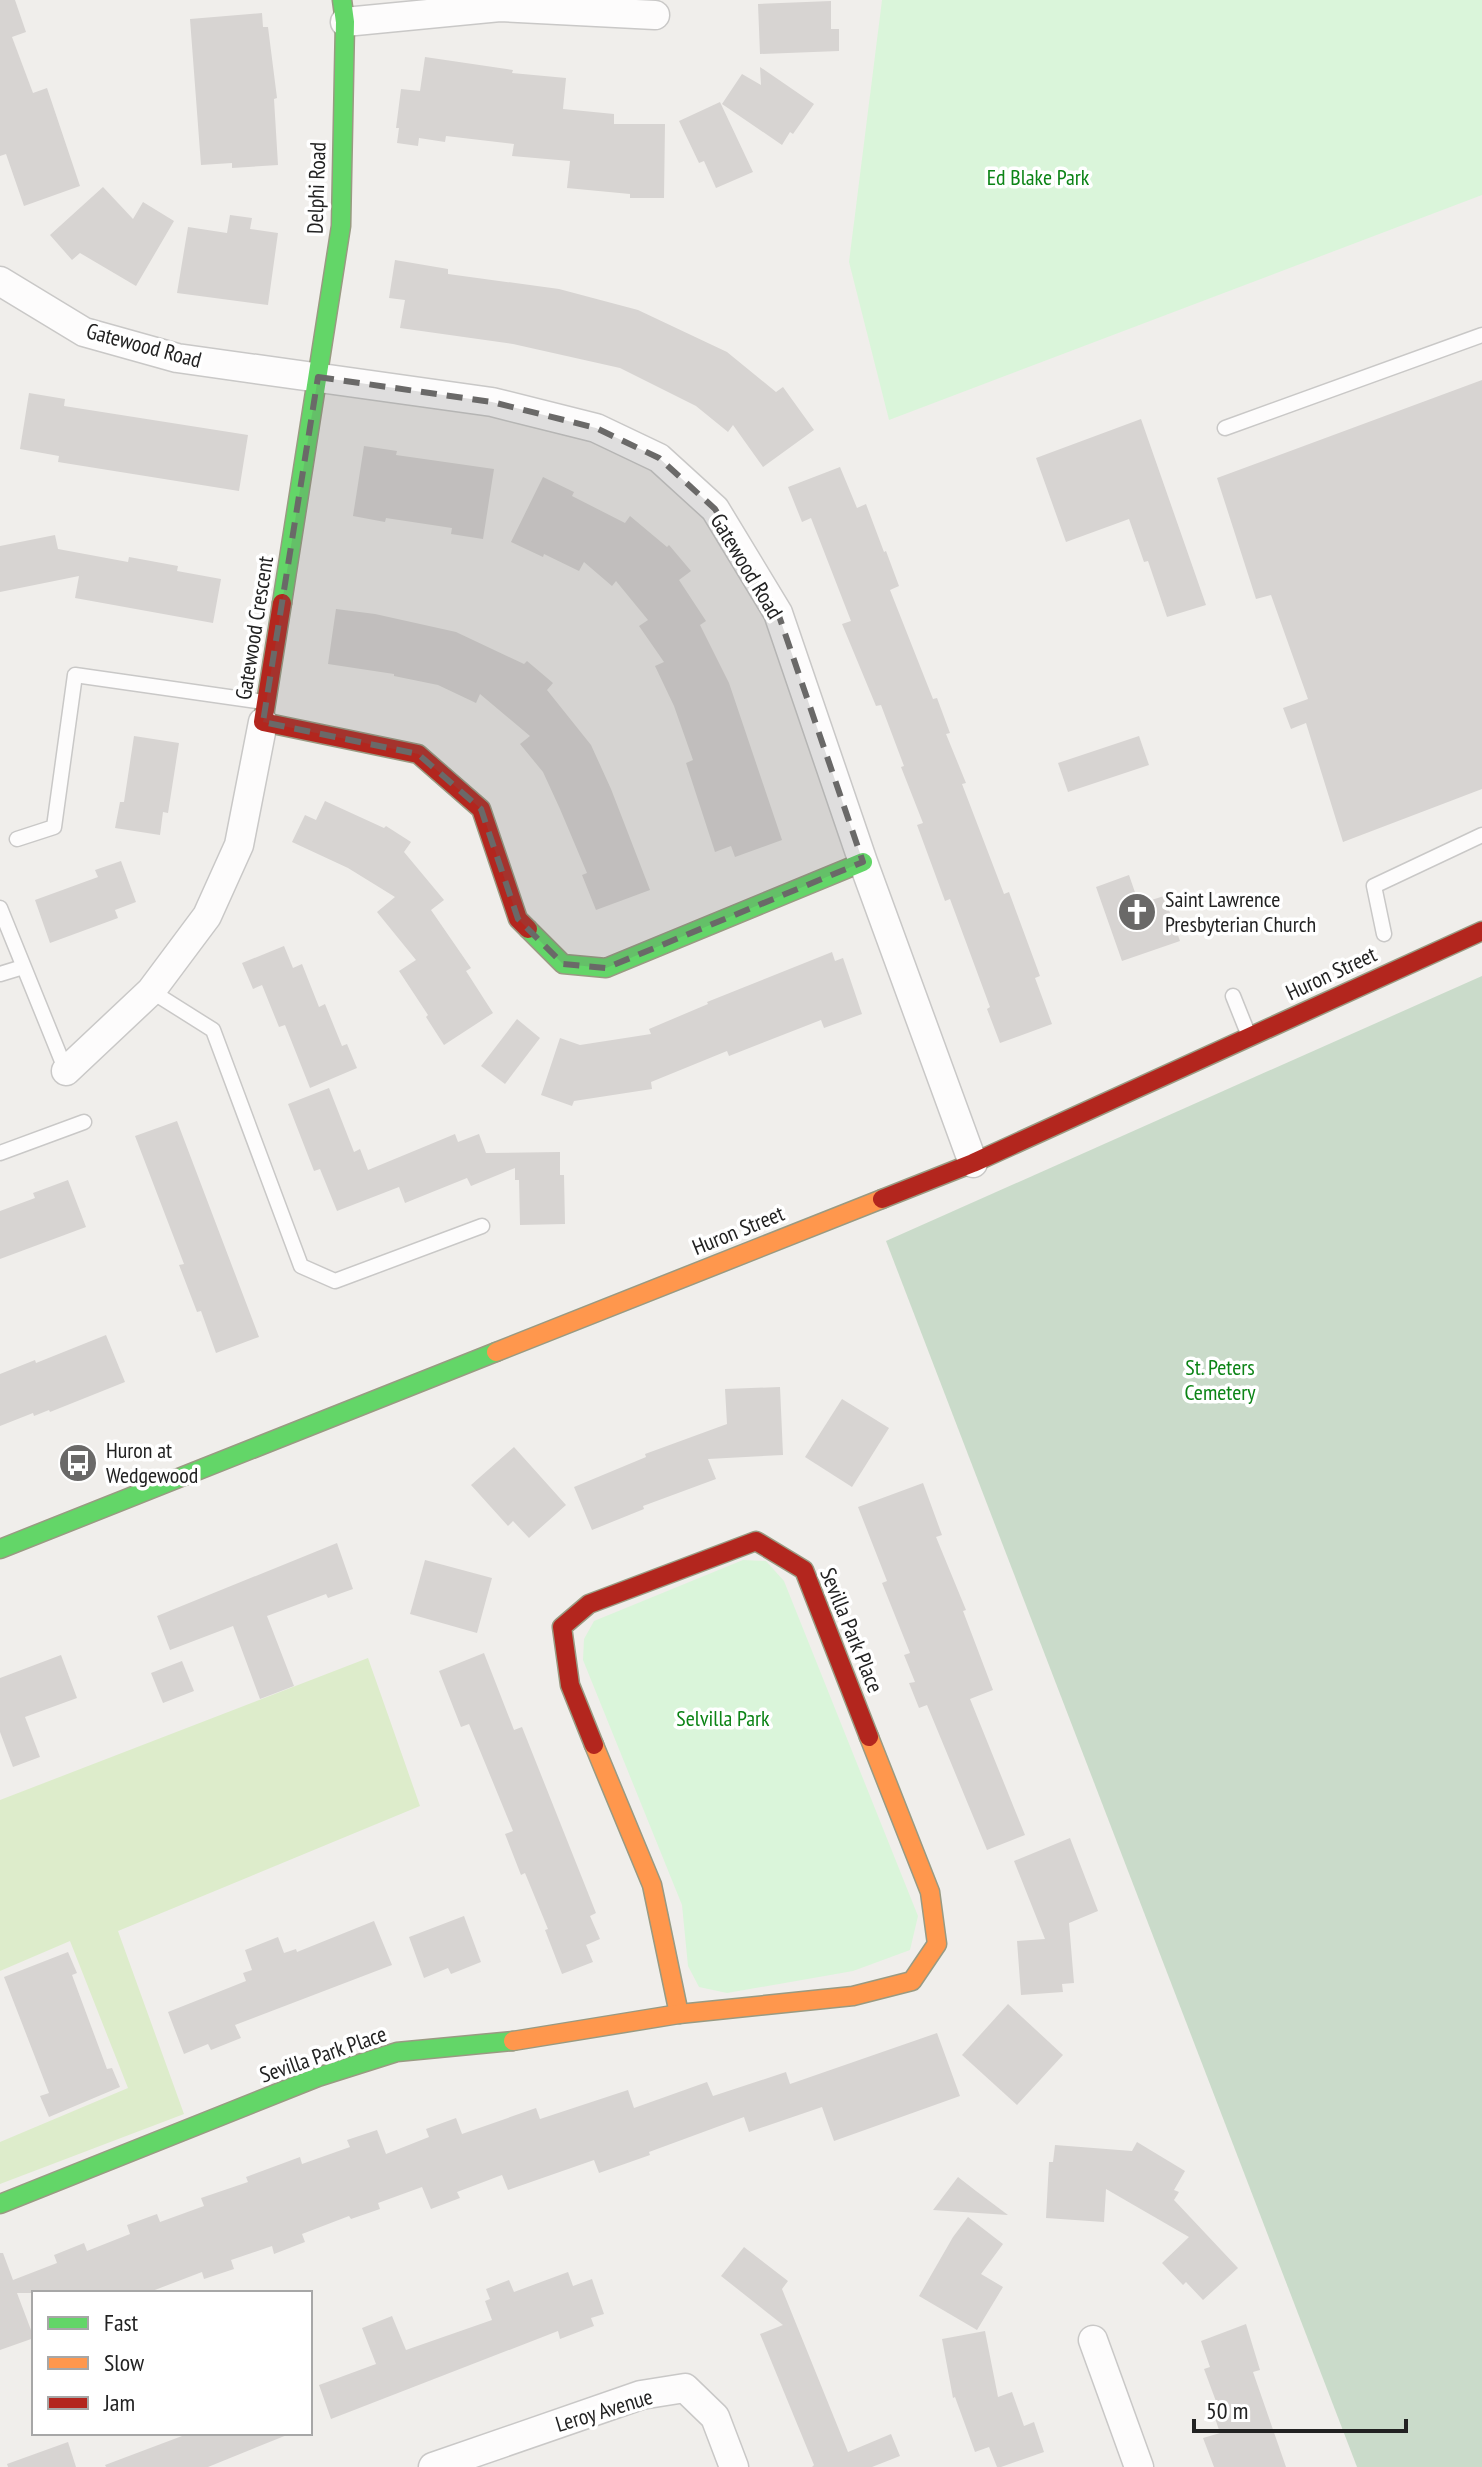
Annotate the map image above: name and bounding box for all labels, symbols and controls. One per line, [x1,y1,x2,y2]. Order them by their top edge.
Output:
street label: Delphi Road [300,142,332,234]
park label: Ed Blake Park [987,163,1090,191]
street label: Gatewood Road [83,316,205,374]
street label: Gatewood Road [705,508,789,624]
street label: Gatewood Crescent [229,554,279,702]
place label: Saint Lawrence Presbyterian Church [1165,885,1316,938]
church icon: Saint Lawrence Presbyterian Church [1116,891,1158,933]
street label: Huron Street [1281,940,1381,1006]
street label: Huron Street [688,1199,788,1261]
park label: St. Peters Cemetery [1184,1353,1256,1406]
place label: Huron at Wedgewood [106,1436,198,1489]
bus stop icon: Huron at Wedgewood [57,1442,99,1484]
street label: Sevilla Park Place [814,1563,890,1697]
park label: Selvilla Park [676,1704,770,1732]
street label: Sevilla Park Place [256,2019,390,2089]
legend [32,2291,312,2435]
text: Fast [104,2307,139,2338]
text: Slow [104,2347,145,2378]
street label: Leroy Avenue [552,2382,656,2438]
scale bar [1194,2383,1406,2433]
text: Jam [103,2387,135,2418]
text: 50 m [1206,2395,1248,2426]

